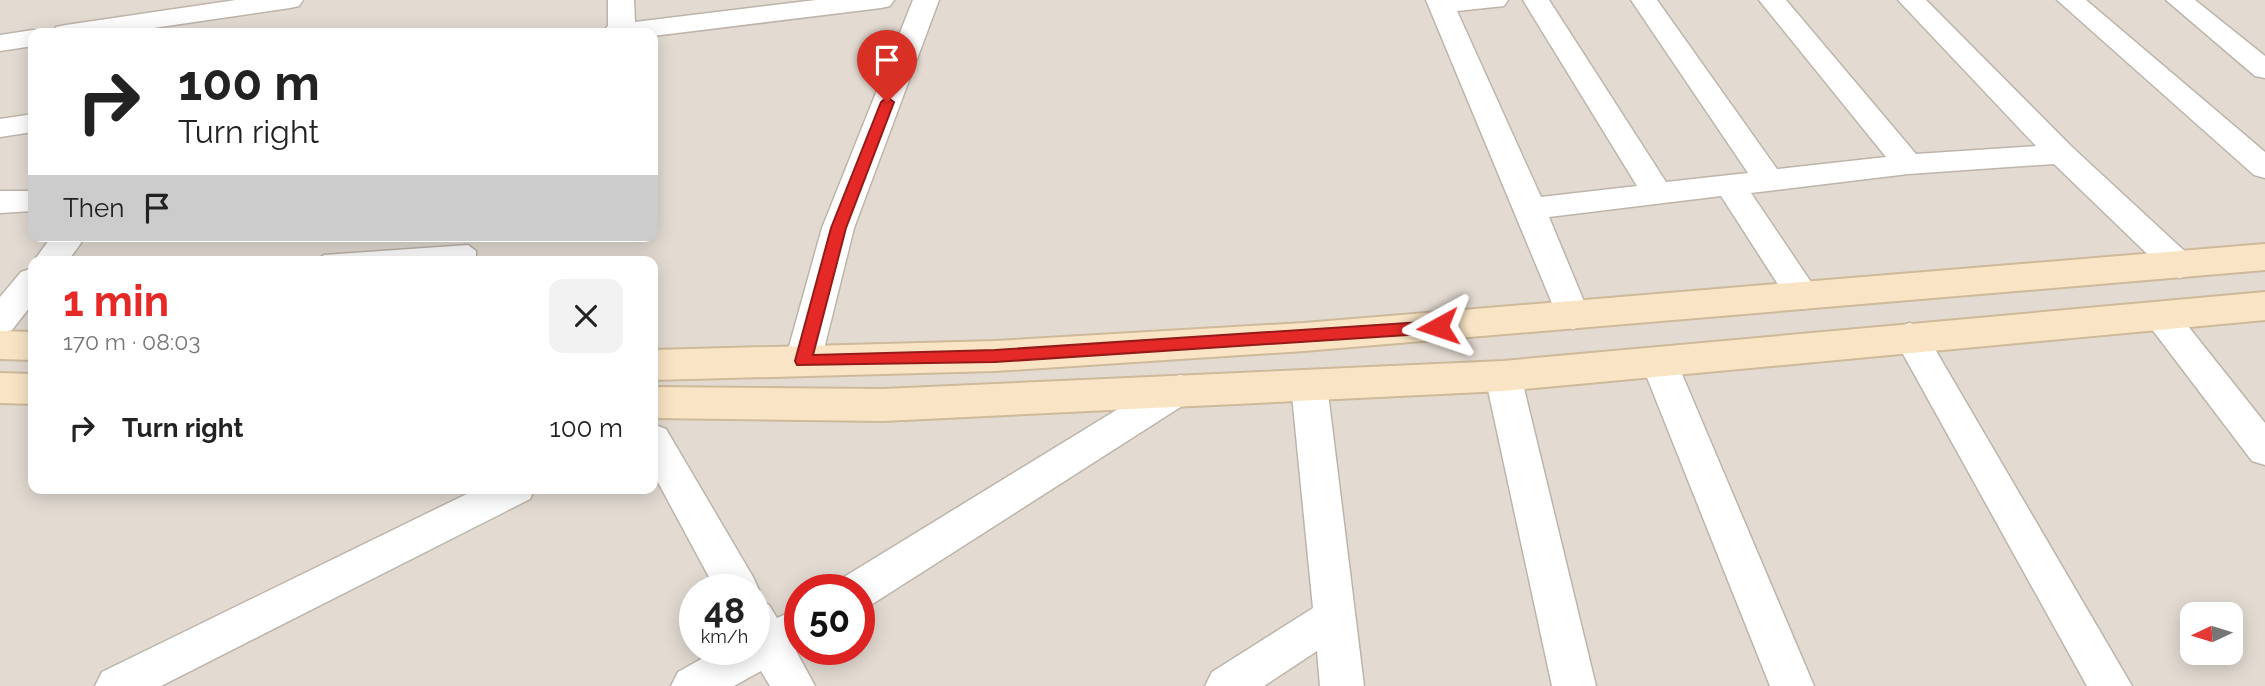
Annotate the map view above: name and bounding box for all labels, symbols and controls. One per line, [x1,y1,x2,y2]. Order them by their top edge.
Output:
pin [857,30,917,102]
icon: arrive [868,41,906,79]
text: 100 m [178,54,320,111]
icon: right [63,56,154,147]
text: Turn right [178,113,319,150]
icon: arrive [138,189,176,227]
text: Then [63,193,124,223]
text: 1 min [63,277,169,326]
button: close [549,279,623,353]
position arrow [1401,290,1475,364]
text: 170 m · 08:03 [63,328,201,355]
icon: right [63,409,101,447]
text: Turn right [122,413,243,443]
text: 100 m [550,413,623,443]
speed limit sign: 50 [784,574,875,665]
text: 48 [704,590,745,631]
north arrow [2180,602,2244,665]
map controls [2180,602,2243,665]
text: km/h [701,626,748,647]

